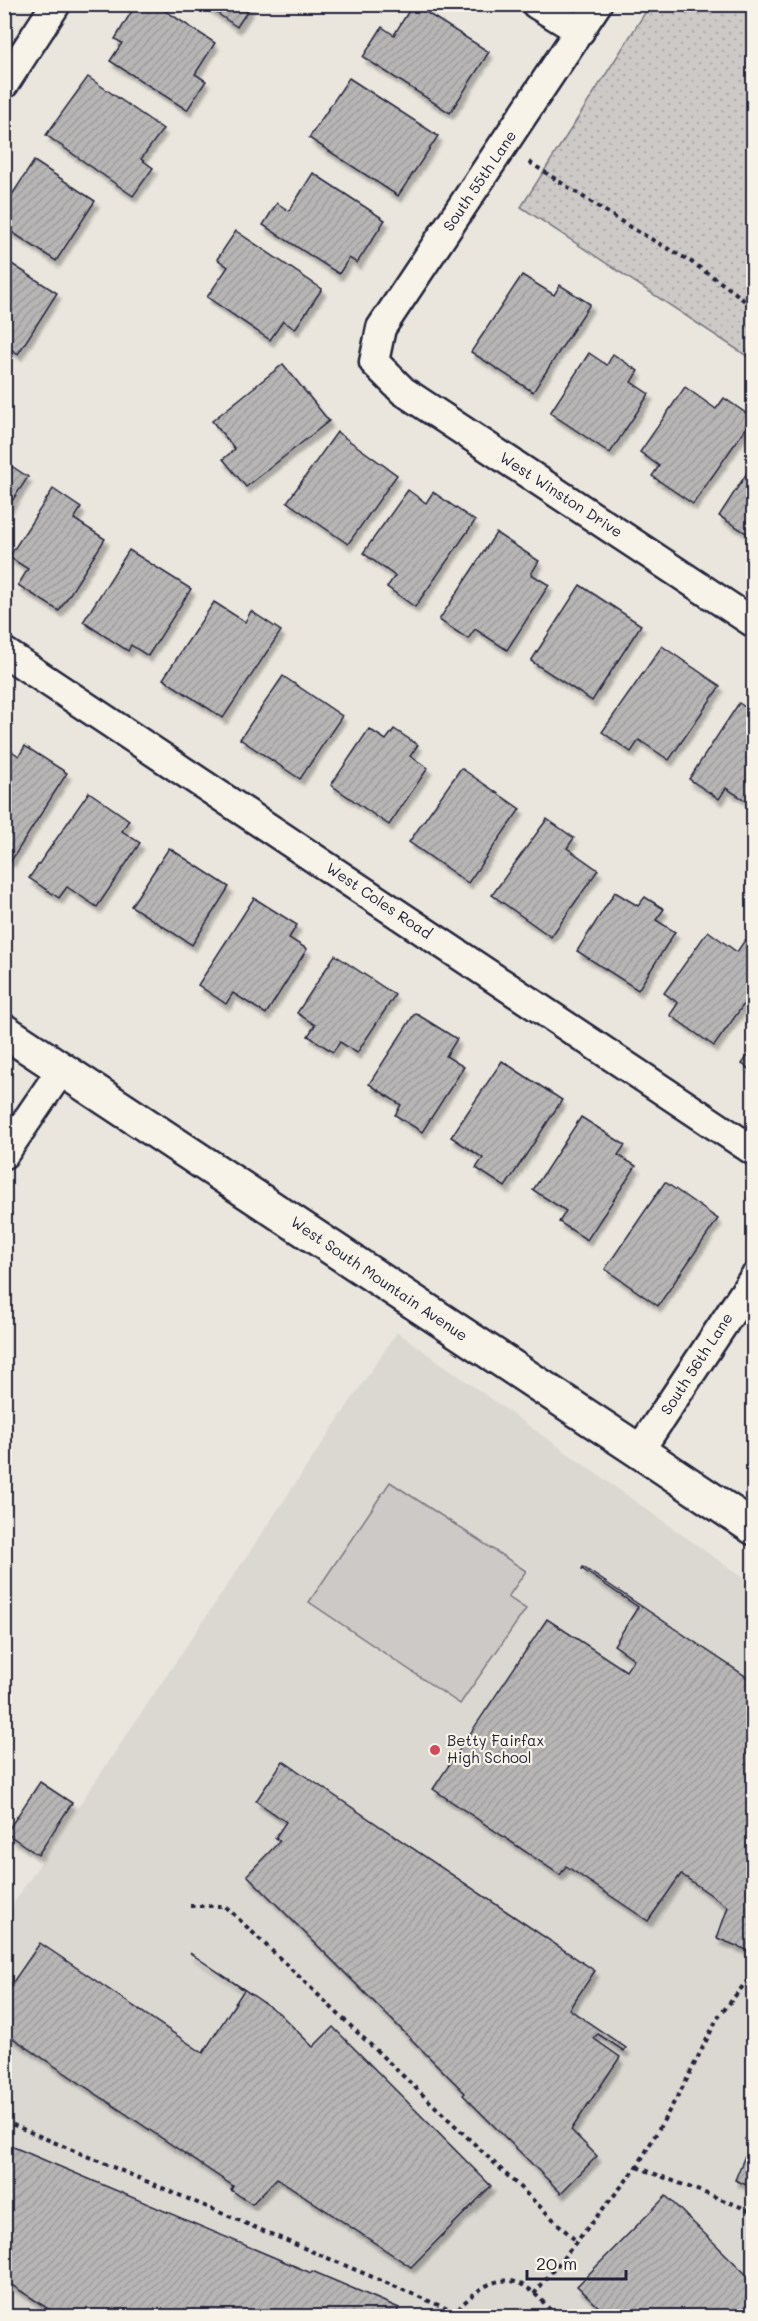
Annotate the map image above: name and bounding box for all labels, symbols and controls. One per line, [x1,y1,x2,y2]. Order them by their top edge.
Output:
street label: South 55th Lane [438,126,520,235]
street label: West Winston Drive [496,447,627,541]
street label: West Coles Road [323,857,436,943]
street label: West South Mountain Avenue [287,1211,472,1345]
street label: South 56th Lane [656,1309,737,1418]
place label: Betty Fairfax High School [447,1730,544,1767]
marker: Betty Fairfax High School [428,1743,442,1757]
scale bar [527,2243,626,2281]
text: 20 m [536,2251,577,2275]

